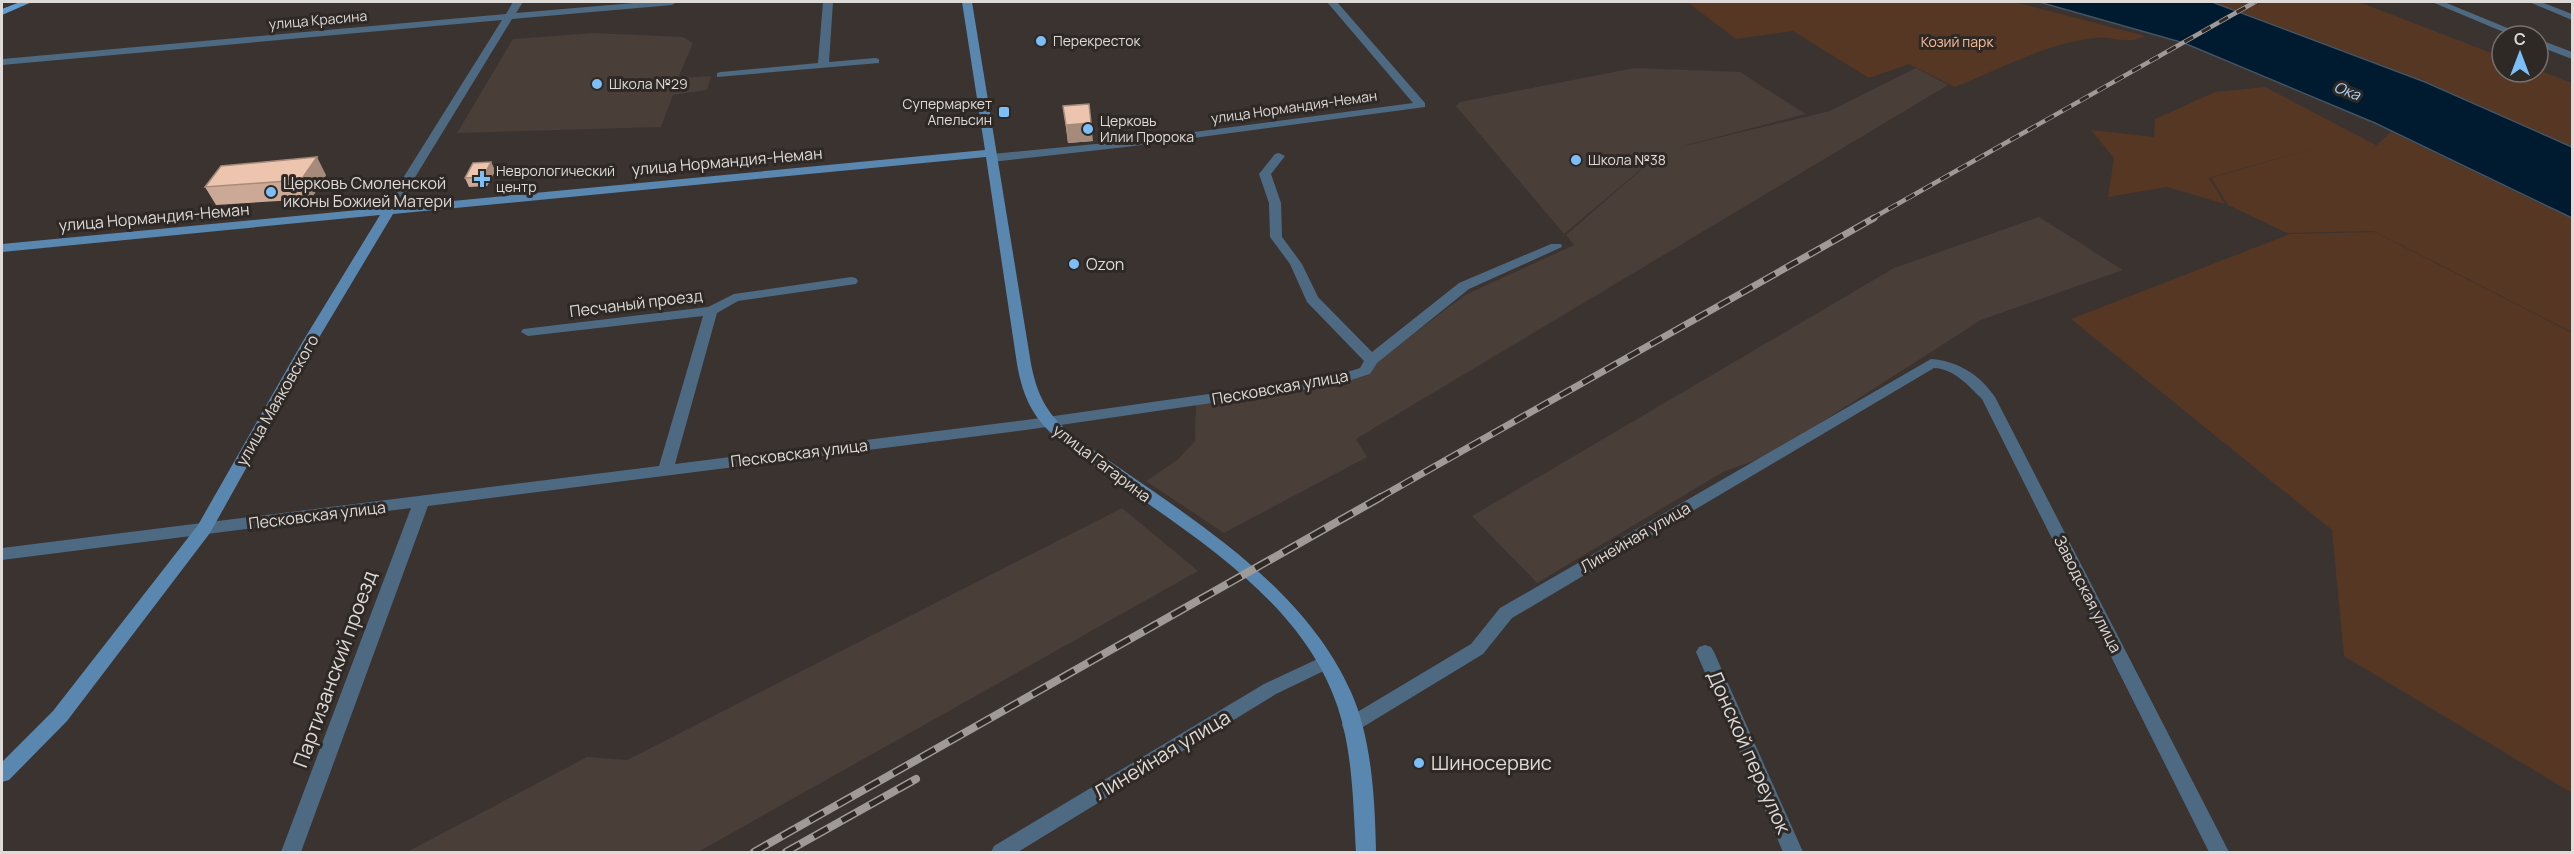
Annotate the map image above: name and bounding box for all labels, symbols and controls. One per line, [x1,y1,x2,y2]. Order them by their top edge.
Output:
street label: улица Красина [268,6,368,33]
north arrow [2490,24,2550,84]
text: С [2514,28,2526,50]
place label: Перекресток [1053,31,1142,50]
park label: Козий парк [1921,32,1994,51]
marker: Перекресток [1034,34,1048,48]
place label: Школа №29 [609,74,688,93]
water label: Ока [2331,76,2364,105]
marker: Школа №29 [590,77,604,91]
street label: улица Нормандия-Неман [1210,85,1378,128]
place label: Супермаркет Апельсин [903,94,992,129]
marker: Супермаркет Апельсин [997,105,1011,119]
place label: Церковь Илии Пророка [1100,111,1194,146]
marker: Церковь Илии Пророка [1081,122,1095,136]
street label: улица Нормандия-Неман [631,142,823,180]
place label: Школа №38 [1588,150,1666,169]
marker: Школа №38 [1569,153,1583,167]
place label: Неврологический центр [496,161,615,196]
marker: Неврологический центр [473,170,491,188]
place label: Церковь Смоленской иконы Божией Матери [283,172,452,212]
marker: Церковь Смоленской иконы Божией Матери [264,185,278,199]
street label: улица Нормандия-Неман [58,198,250,236]
place label: Ozon [1086,253,1124,275]
marker: Ozon [1067,257,1081,271]
street label: Песчаный проезд [568,284,704,322]
street label: улица Маяковского [230,330,324,470]
street label: Песковская улица [1210,364,1350,410]
street label: улица Гагарина [1048,419,1156,507]
street label: Песковская улица [729,434,869,472]
street label: Песковская улица [247,496,387,534]
street label: Линейная улица [1576,497,1694,577]
street label: Заводская улица [2049,532,2127,656]
street label: Партизанский проезд [286,567,383,771]
street label: Донской переулок [1701,666,1798,839]
street label: Линейная улица [1088,703,1235,806]
place label: Шиносервис [1431,749,1552,776]
marker: Шиносервис [1412,756,1426,770]

